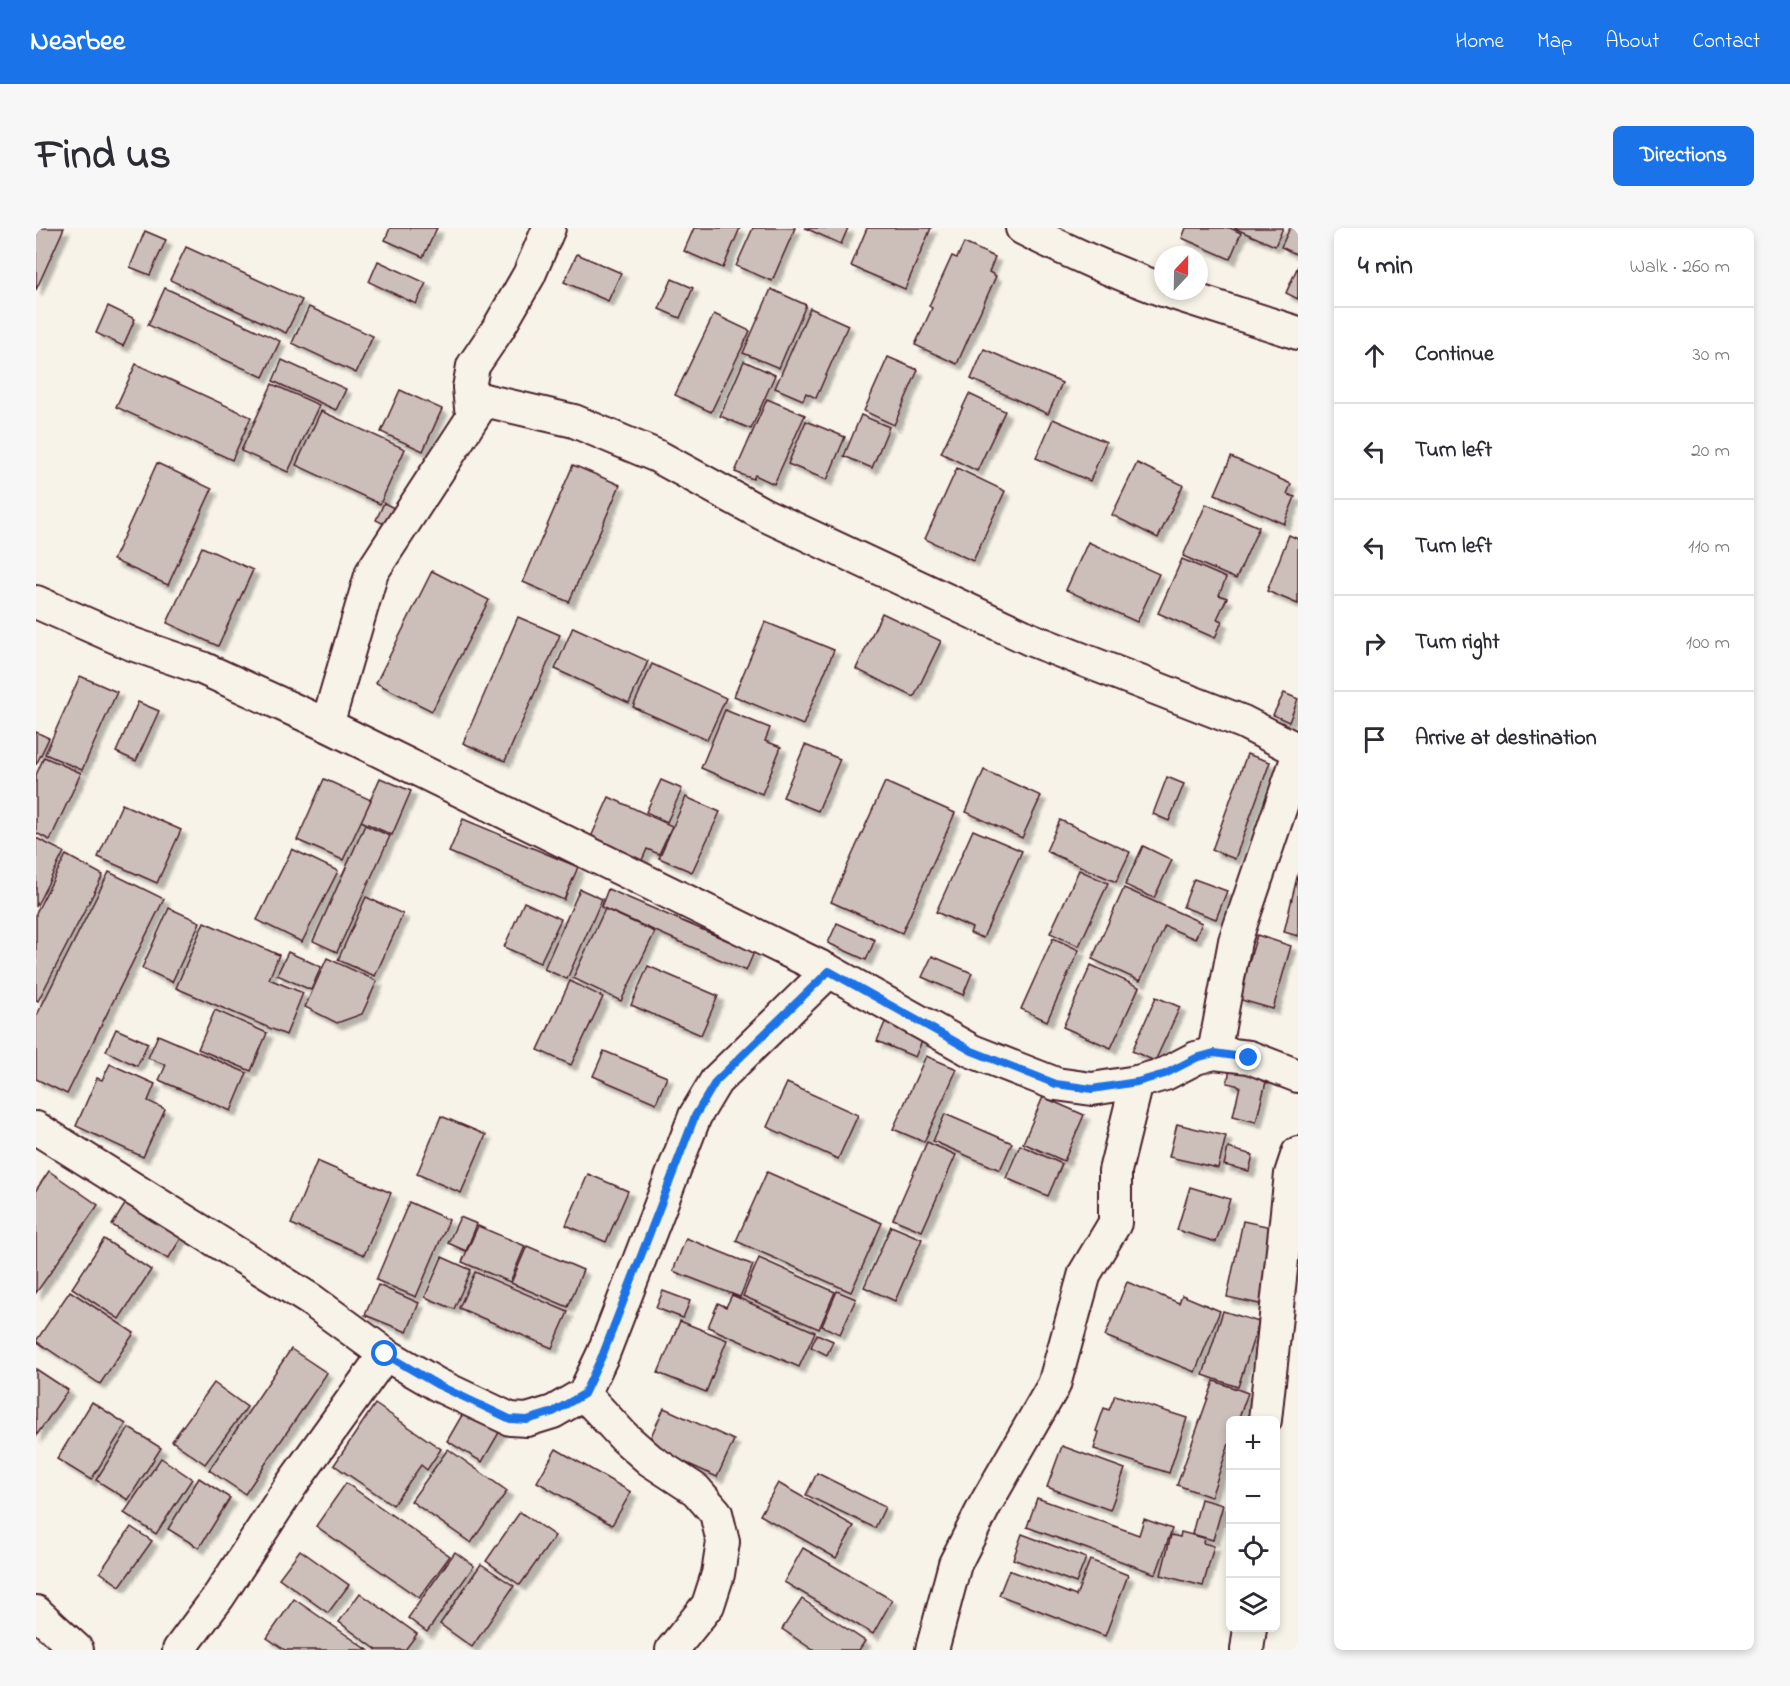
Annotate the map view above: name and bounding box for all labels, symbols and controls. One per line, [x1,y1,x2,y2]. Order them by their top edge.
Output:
text: Nearbee [30,22,125,63]
text: Home [1455,27,1504,57]
text: Map [1537,27,1572,57]
text: About [1605,27,1659,57]
text: Contact [1692,27,1760,57]
text: Find us [36,126,171,187]
button: Directions [1613,126,1754,186]
north arrow [1154,246,1208,300]
text: 4 min [1358,248,1413,286]
text: Walk · 260 m [1629,253,1730,282]
icon: ahead [1358,339,1391,372]
text: Continue [1415,339,1494,371]
text: 30 m [1693,341,1730,370]
icon: left [1358,435,1391,468]
text: Turn left [1415,435,1492,467]
text: 20 m [1691,437,1730,466]
icon: left [1358,531,1391,564]
text: Turn left [1415,531,1492,563]
text: 110 m [1688,533,1730,562]
icon: right [1358,627,1391,660]
text: Turn right [1415,627,1500,659]
text: 100 m [1686,629,1730,658]
icon: arrive [1358,723,1391,756]
text: Arrive at destination [1415,723,1597,755]
route end [1235,1044,1261,1070]
route start [371,1340,397,1366]
map controls [1226,1416,1280,1632]
button: + [1226,1416,1280,1470]
button: − [1226,1470,1280,1524]
button: locate [1226,1524,1280,1578]
button: layers [1226,1578,1280,1632]

